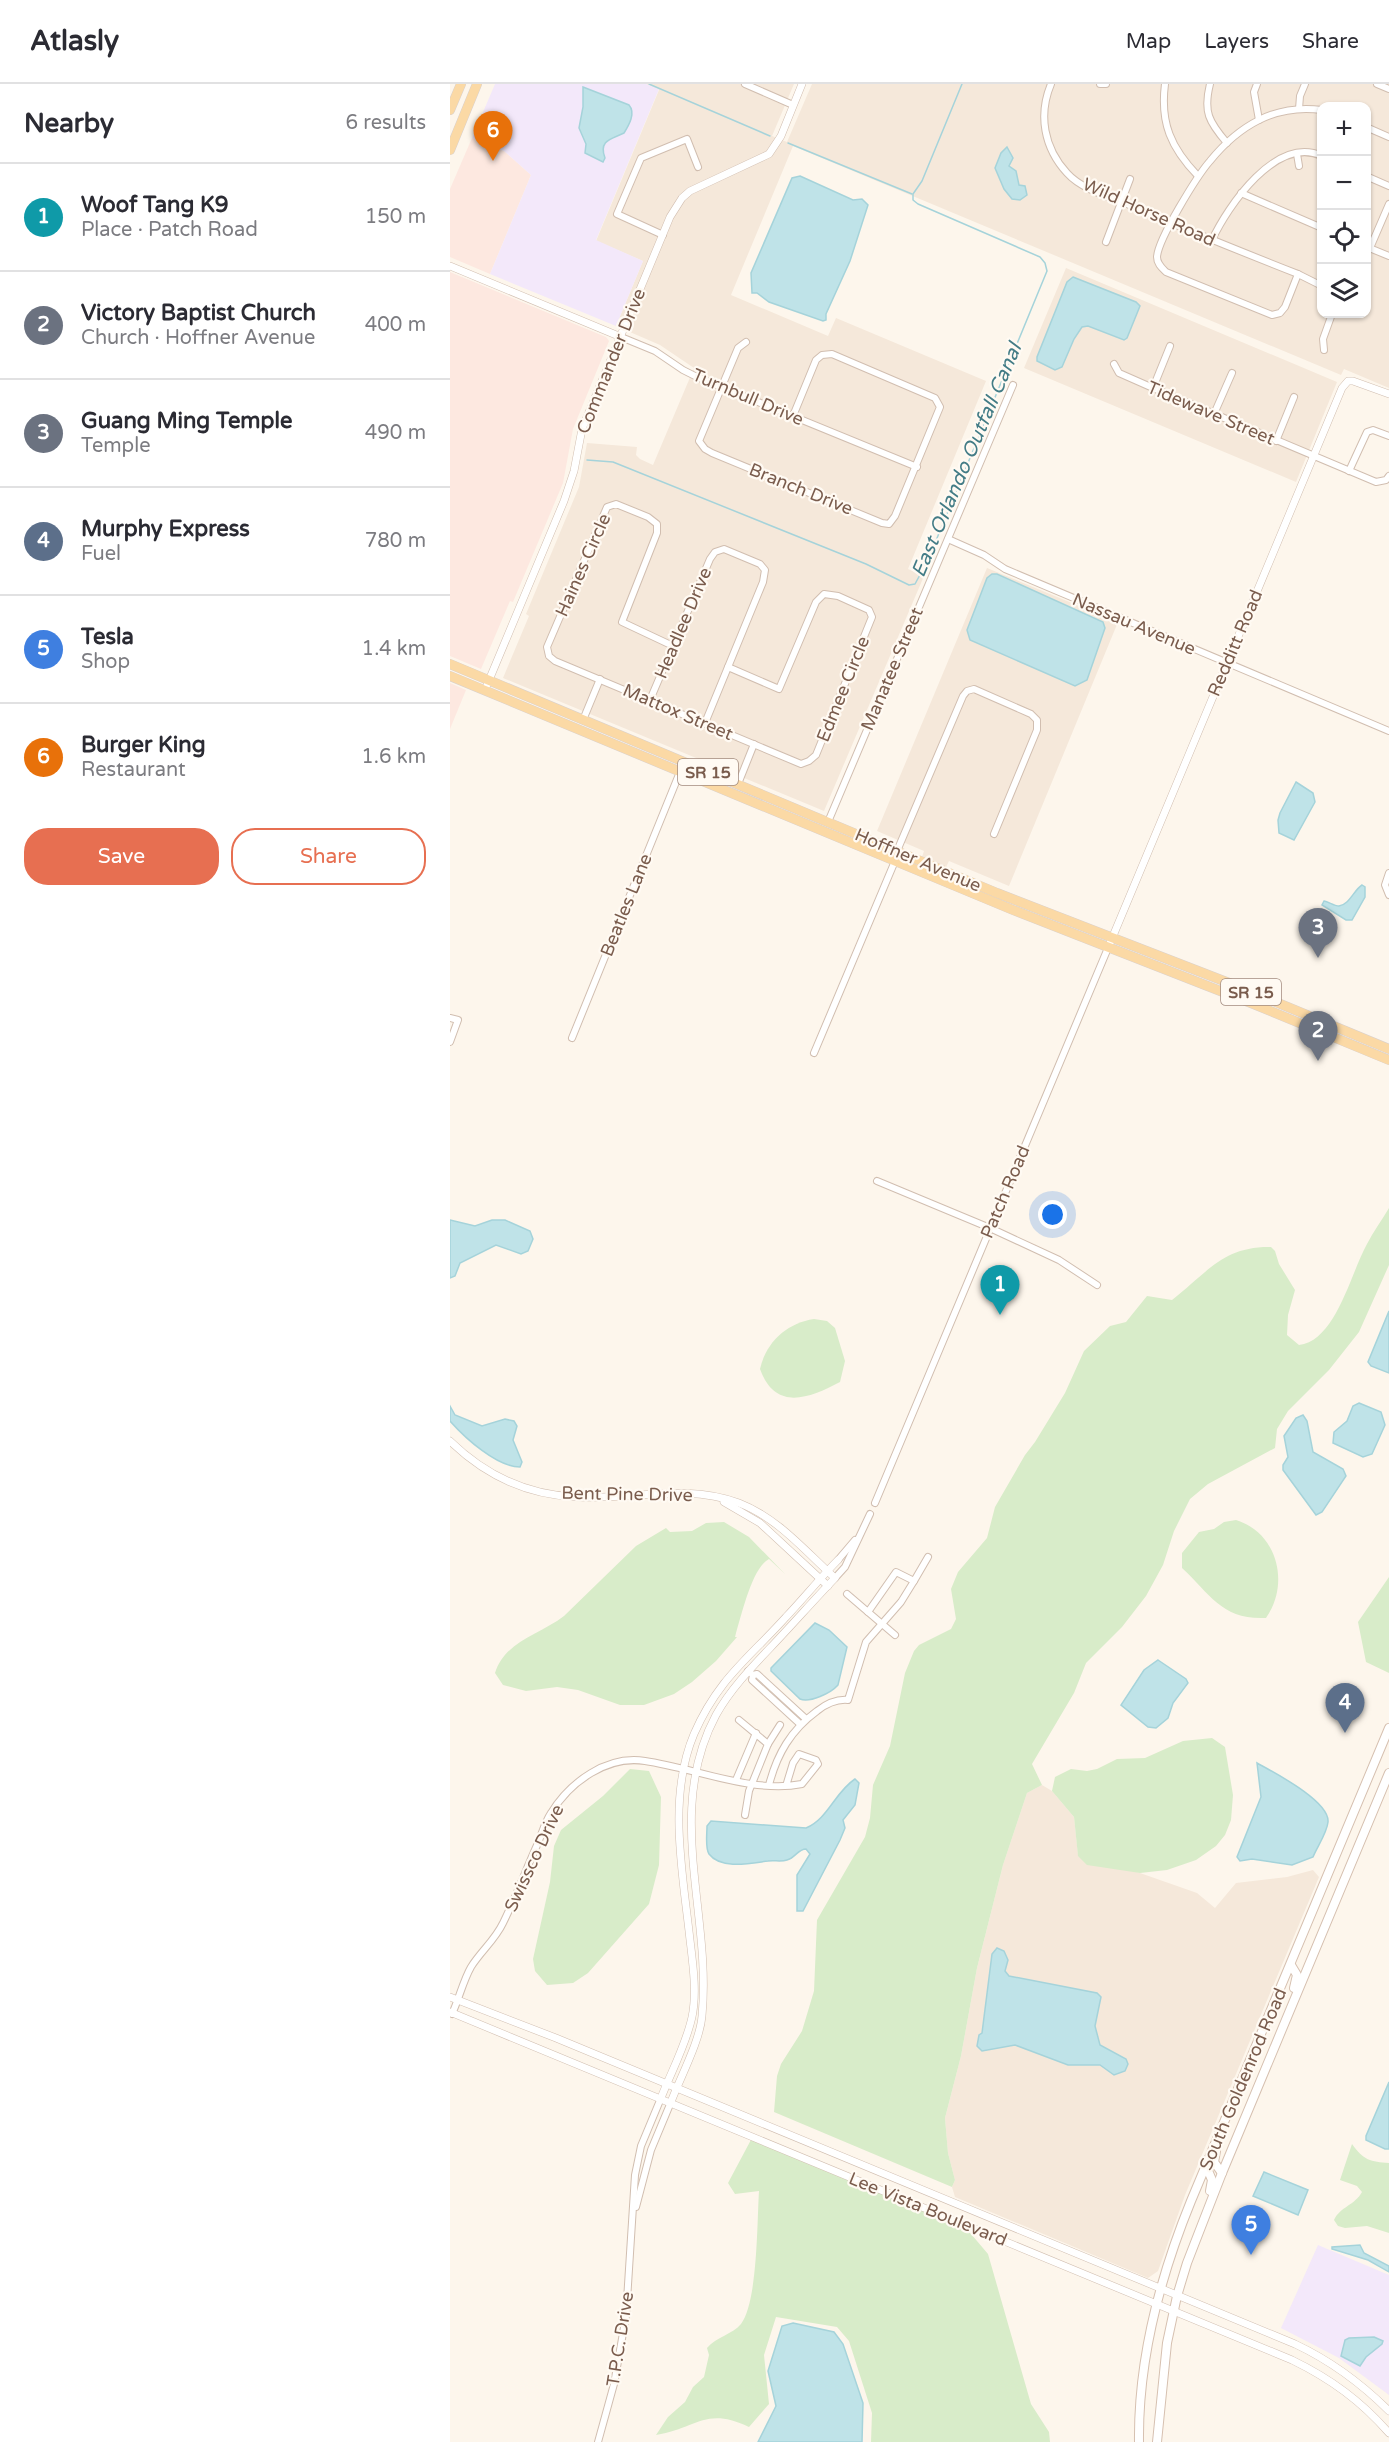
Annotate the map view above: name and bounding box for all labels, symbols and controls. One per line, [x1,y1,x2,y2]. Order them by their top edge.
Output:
text: Atlasly [30,24,119,58]
text: Map [1126,29,1171,54]
text: Layers [1204,29,1269,54]
text: Share [1302,29,1359,54]
map controls [1317,102,1371,318]
button: + [1317,102,1371,156]
text: Nearby [24,108,114,139]
text: 6 results [346,111,426,135]
pin: 6 [474,112,513,161]
button: − [1317,156,1371,210]
street label: Wild Horse Road [1079,173,1219,251]
text: Woof Tang K9 [81,192,229,218]
text: 1 [37,205,50,229]
text: 150 m [365,205,426,229]
button: locate [1317,210,1371,264]
text: Place · Patch Road [81,218,258,242]
button: layers [1317,264,1371,318]
street label: Commander Drive [572,285,650,437]
text: Victory Baptist Church [81,300,316,326]
text: 2 [37,313,50,337]
text: 400 m [365,313,426,337]
text: Church · Hoffner Avenue [81,326,315,350]
water label: East Orlando Outfall Canal [907,338,1028,581]
street label: Turnbull Drive [689,364,807,430]
street label: Tidewave Street [1144,376,1278,450]
text: Guang Ming Temple [81,408,292,434]
text: 3 [37,421,50,445]
text: 490 m [365,421,426,445]
text: Temple [81,434,151,458]
street label: Branch Drive [746,458,856,520]
street label: Haines Circle [550,510,616,620]
text: Murphy Express [81,516,250,542]
text: 4 [37,529,50,553]
text: 780 m [365,529,426,553]
text: Fuel [81,542,121,566]
street label: Headlee Drive [650,564,716,682]
street label: Redditt Road [1203,586,1267,700]
street label: Nassau Avenue [1069,588,1199,660]
street label: Manatee Street [856,604,928,734]
text: Tesla [81,624,134,650]
street label: Edmee Circle [812,633,874,745]
text: 5 [37,637,50,661]
text: 1.4 km [362,637,426,661]
text: Shop [81,650,130,674]
street label: Mattox Street [620,679,736,745]
text: Burger King [81,732,206,758]
text: 6 [37,745,50,769]
text: 1.6 km [361,745,426,769]
text: Restaurant [81,758,186,782]
road number: SR 15 [678,759,738,785]
street label: Hoffner Avenue [851,823,985,897]
button: Save [24,828,219,885]
button: Share [231,828,426,885]
street label: Beatles Lane [595,850,657,960]
pin: 3 [1298,908,1338,958]
road number: SR 15 [1221,979,1281,1005]
pin: 2 [1298,1012,1338,1061]
street label: Patch Road [976,1142,1034,1242]
your location [1038,1200,1067,1229]
pin: 1 [980,1266,1020,1315]
street label: Bent Pine Drive [561,1482,693,1506]
pin: 4 [1326,1684,1364,1733]
street label: Swissco Drive [500,1801,568,1915]
street label: South Goldenrod Road [1195,1985,1291,2173]
street label: Lee Vista Boulevard [846,2167,1010,2251]
pin: 5 [1232,2206,1270,2255]
street label: T.P.C. Drive [602,2290,638,2388]

